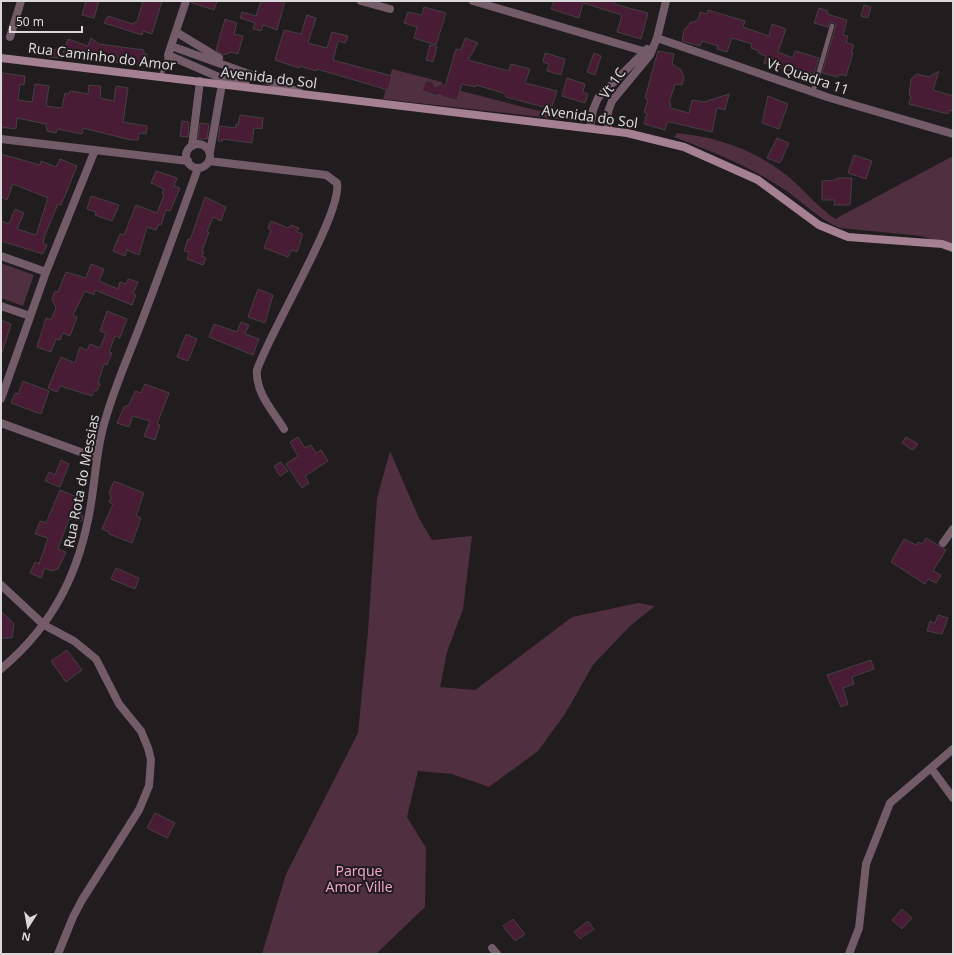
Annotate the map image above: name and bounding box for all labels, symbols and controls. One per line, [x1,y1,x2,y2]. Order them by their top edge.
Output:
scale bar [10,8,82,34]
text: 50 m [16,13,44,30]
street label: Rua Caminho do Amor [27,38,177,75]
street label: Vt Quadra 11 [764,53,852,99]
street label: Avenida do Sol [220,62,318,92]
street label: Vt 1C [594,64,630,102]
street label: Avenida do Sol [541,100,639,132]
street label: Rua Rota do Messias [59,412,103,549]
park label: Parque Amor Ville [325,861,393,896]
north arrow [8,907,48,947]
text: N [20,929,32,946]

